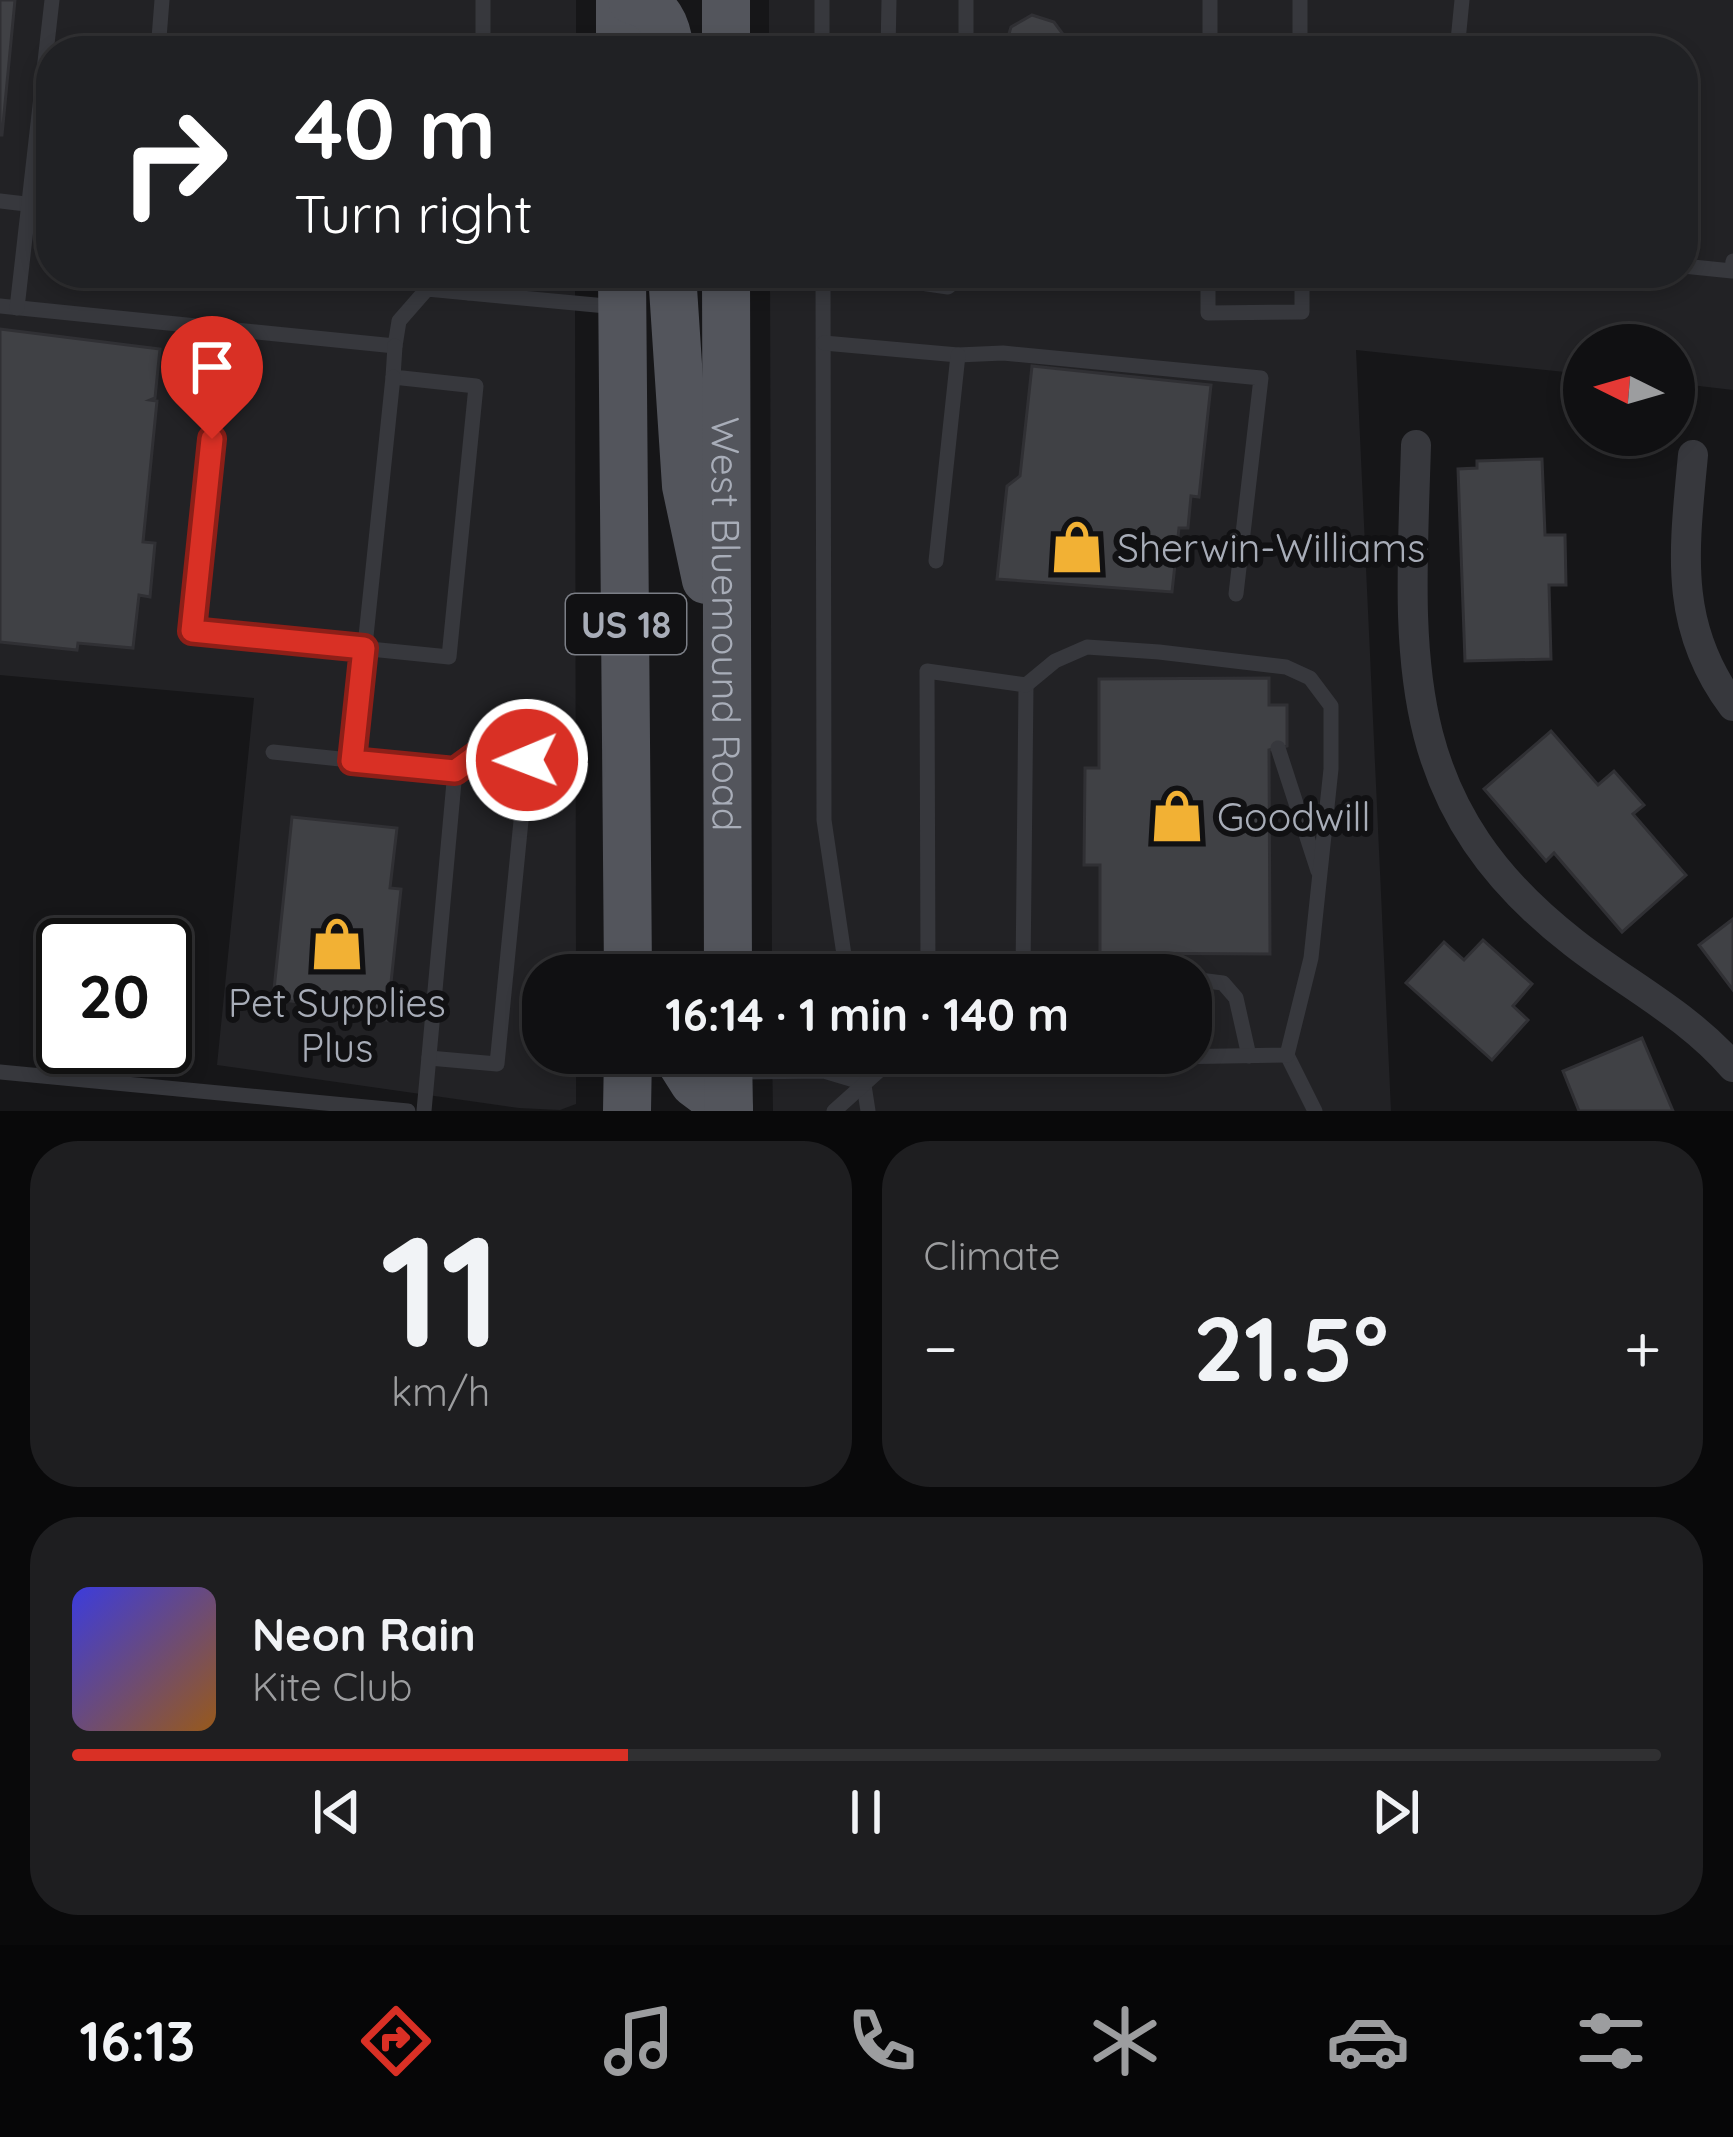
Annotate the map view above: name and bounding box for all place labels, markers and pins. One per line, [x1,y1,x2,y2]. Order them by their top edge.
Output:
pin [161,316,263,439]
shop icon: Sherwin-Williams [1048,518,1106,576]
place label: Sherwin-Williams [1117,523,1425,572]
shop icon: Goodwill [1148,787,1206,845]
place label: Goodwill [1217,792,1370,841]
shop icon: Pet Supplies Plus [308,915,366,973]
place label: Pet Supplies Plus [228,978,446,1072]

